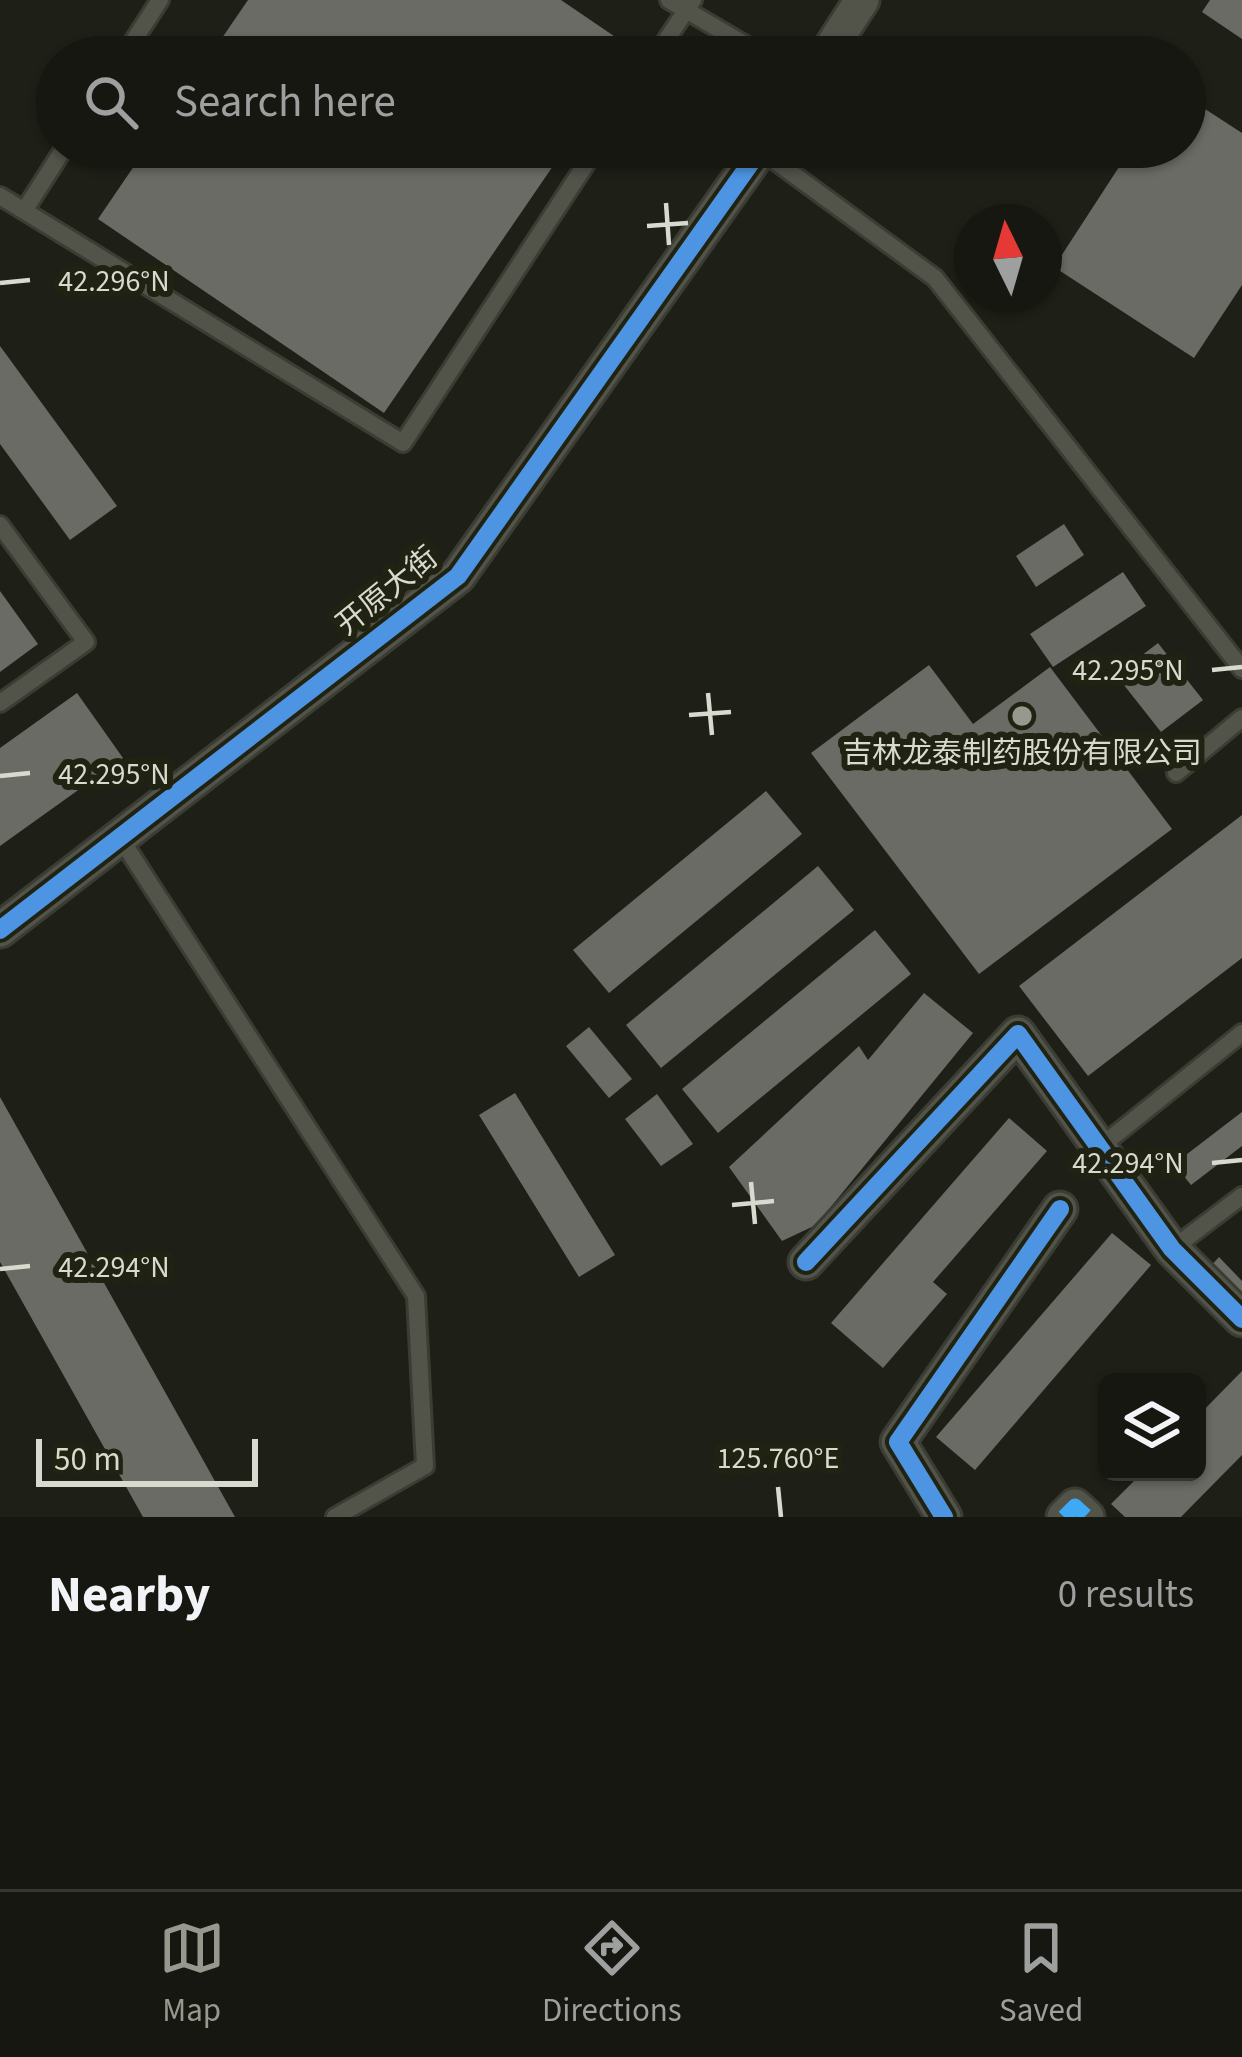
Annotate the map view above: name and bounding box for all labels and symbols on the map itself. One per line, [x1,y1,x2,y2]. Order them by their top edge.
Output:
north arrow [954,204,1062,312]
text: 42.296°N [58,260,170,303]
street label: 开原大街 [327,537,447,645]
text: 42.295°N [1072,649,1184,692]
marker: 吉林龙泰制药股份有限公司 [1009,703,1035,729]
place label: 吉林龙泰制药股份有限公司 [842,732,1202,775]
text: 42.295°N [58,753,170,796]
text: 42.294°N [1072,1142,1184,1185]
text: 42.294°N [58,1246,170,1289]
scale bar [36,1433,258,1486]
text: 125.760°E [717,1437,839,1480]

